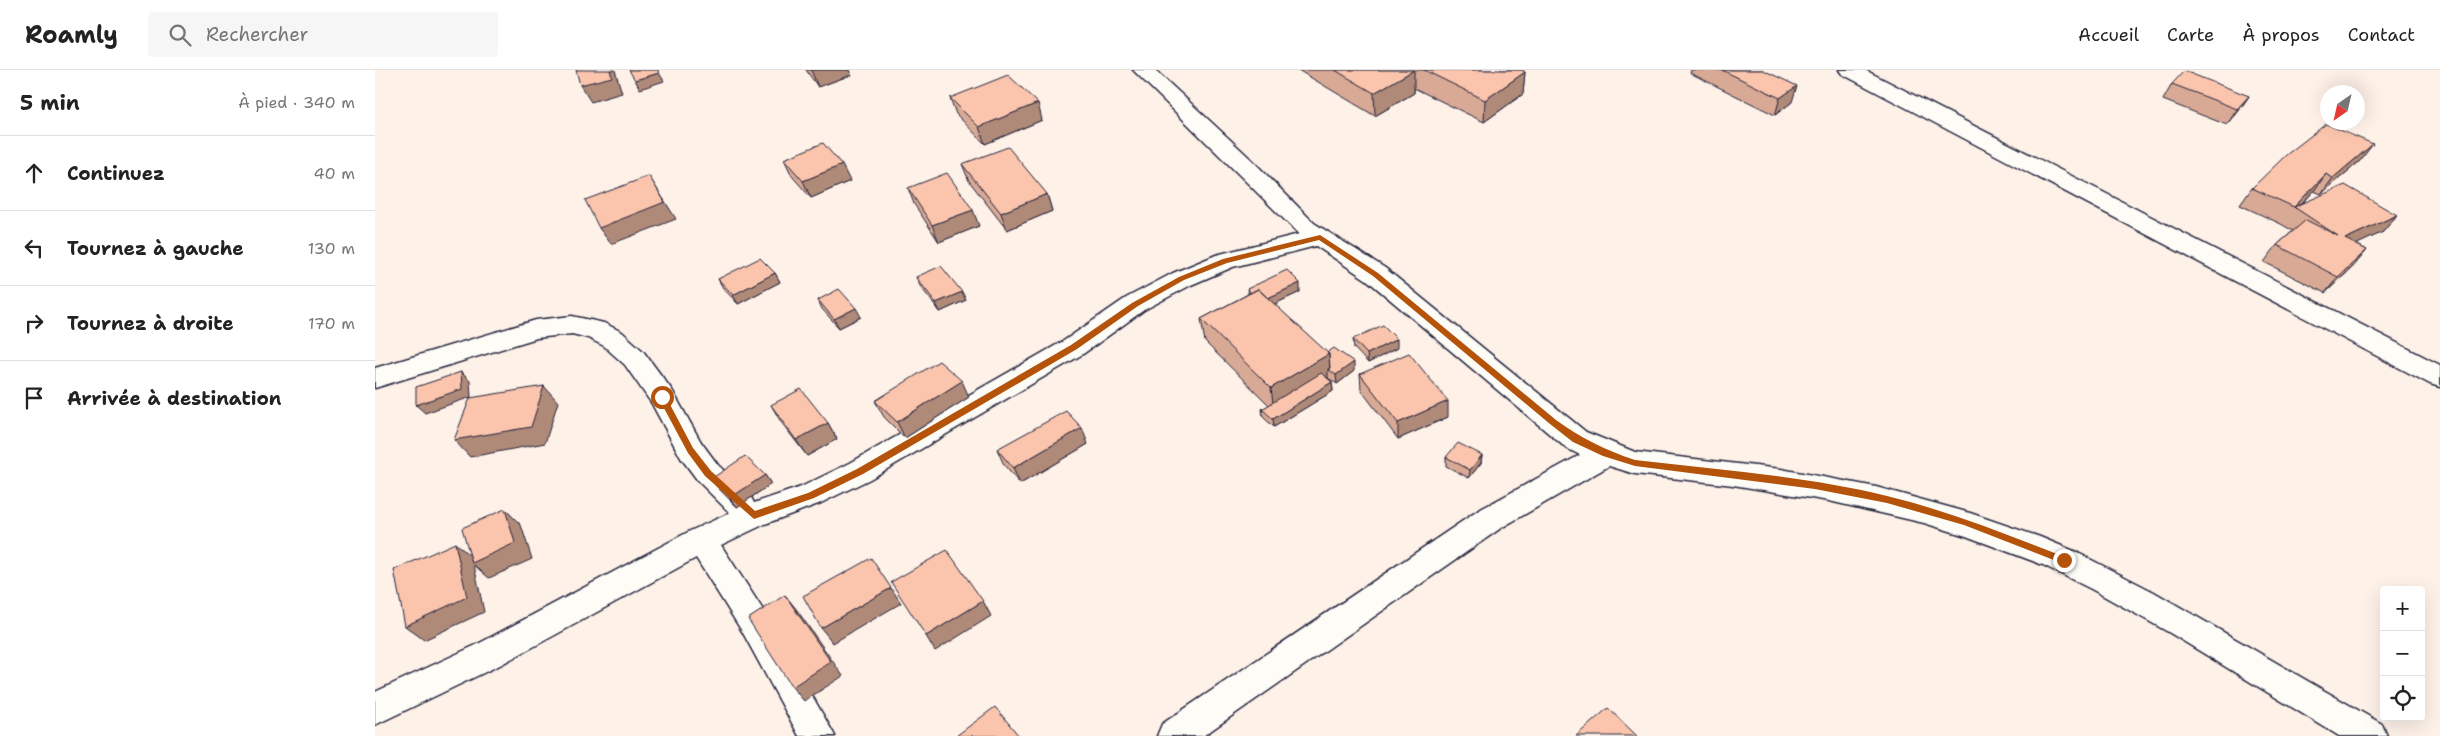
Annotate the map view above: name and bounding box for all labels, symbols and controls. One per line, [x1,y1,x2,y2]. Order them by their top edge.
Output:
search box [148,12,498,57]
text: Roamly [25,19,118,51]
icon: search [166,21,194,49]
text: Rechercher [206,22,309,47]
text: Accueil [2078,23,2139,47]
text: Carte [2167,23,2214,47]
text: À propos [2242,23,2320,47]
text: Contact [2348,23,2415,47]
north arrow [2320,85,2365,130]
text: 5 min [20,89,80,117]
text: À pied · 340 m [238,92,355,113]
icon: ahead [20,159,48,187]
text: Continuez [67,161,165,186]
text: 40 m [313,163,355,184]
icon: left [20,234,48,262]
text: Tournez à gauche [67,236,244,261]
text: 130 m [308,238,355,259]
icon: right [20,309,48,337]
text: Tournez à droite [67,311,234,336]
text: 170 m [308,313,355,334]
icon: arrive [20,384,48,412]
text: Arrivée à destination [67,386,281,411]
route start [651,386,674,409]
route end [2053,549,2076,572]
map controls [2380,586,2425,721]
button: + [2380,586,2425,631]
button: − [2380,631,2425,676]
button: locate [2380,676,2425,721]

